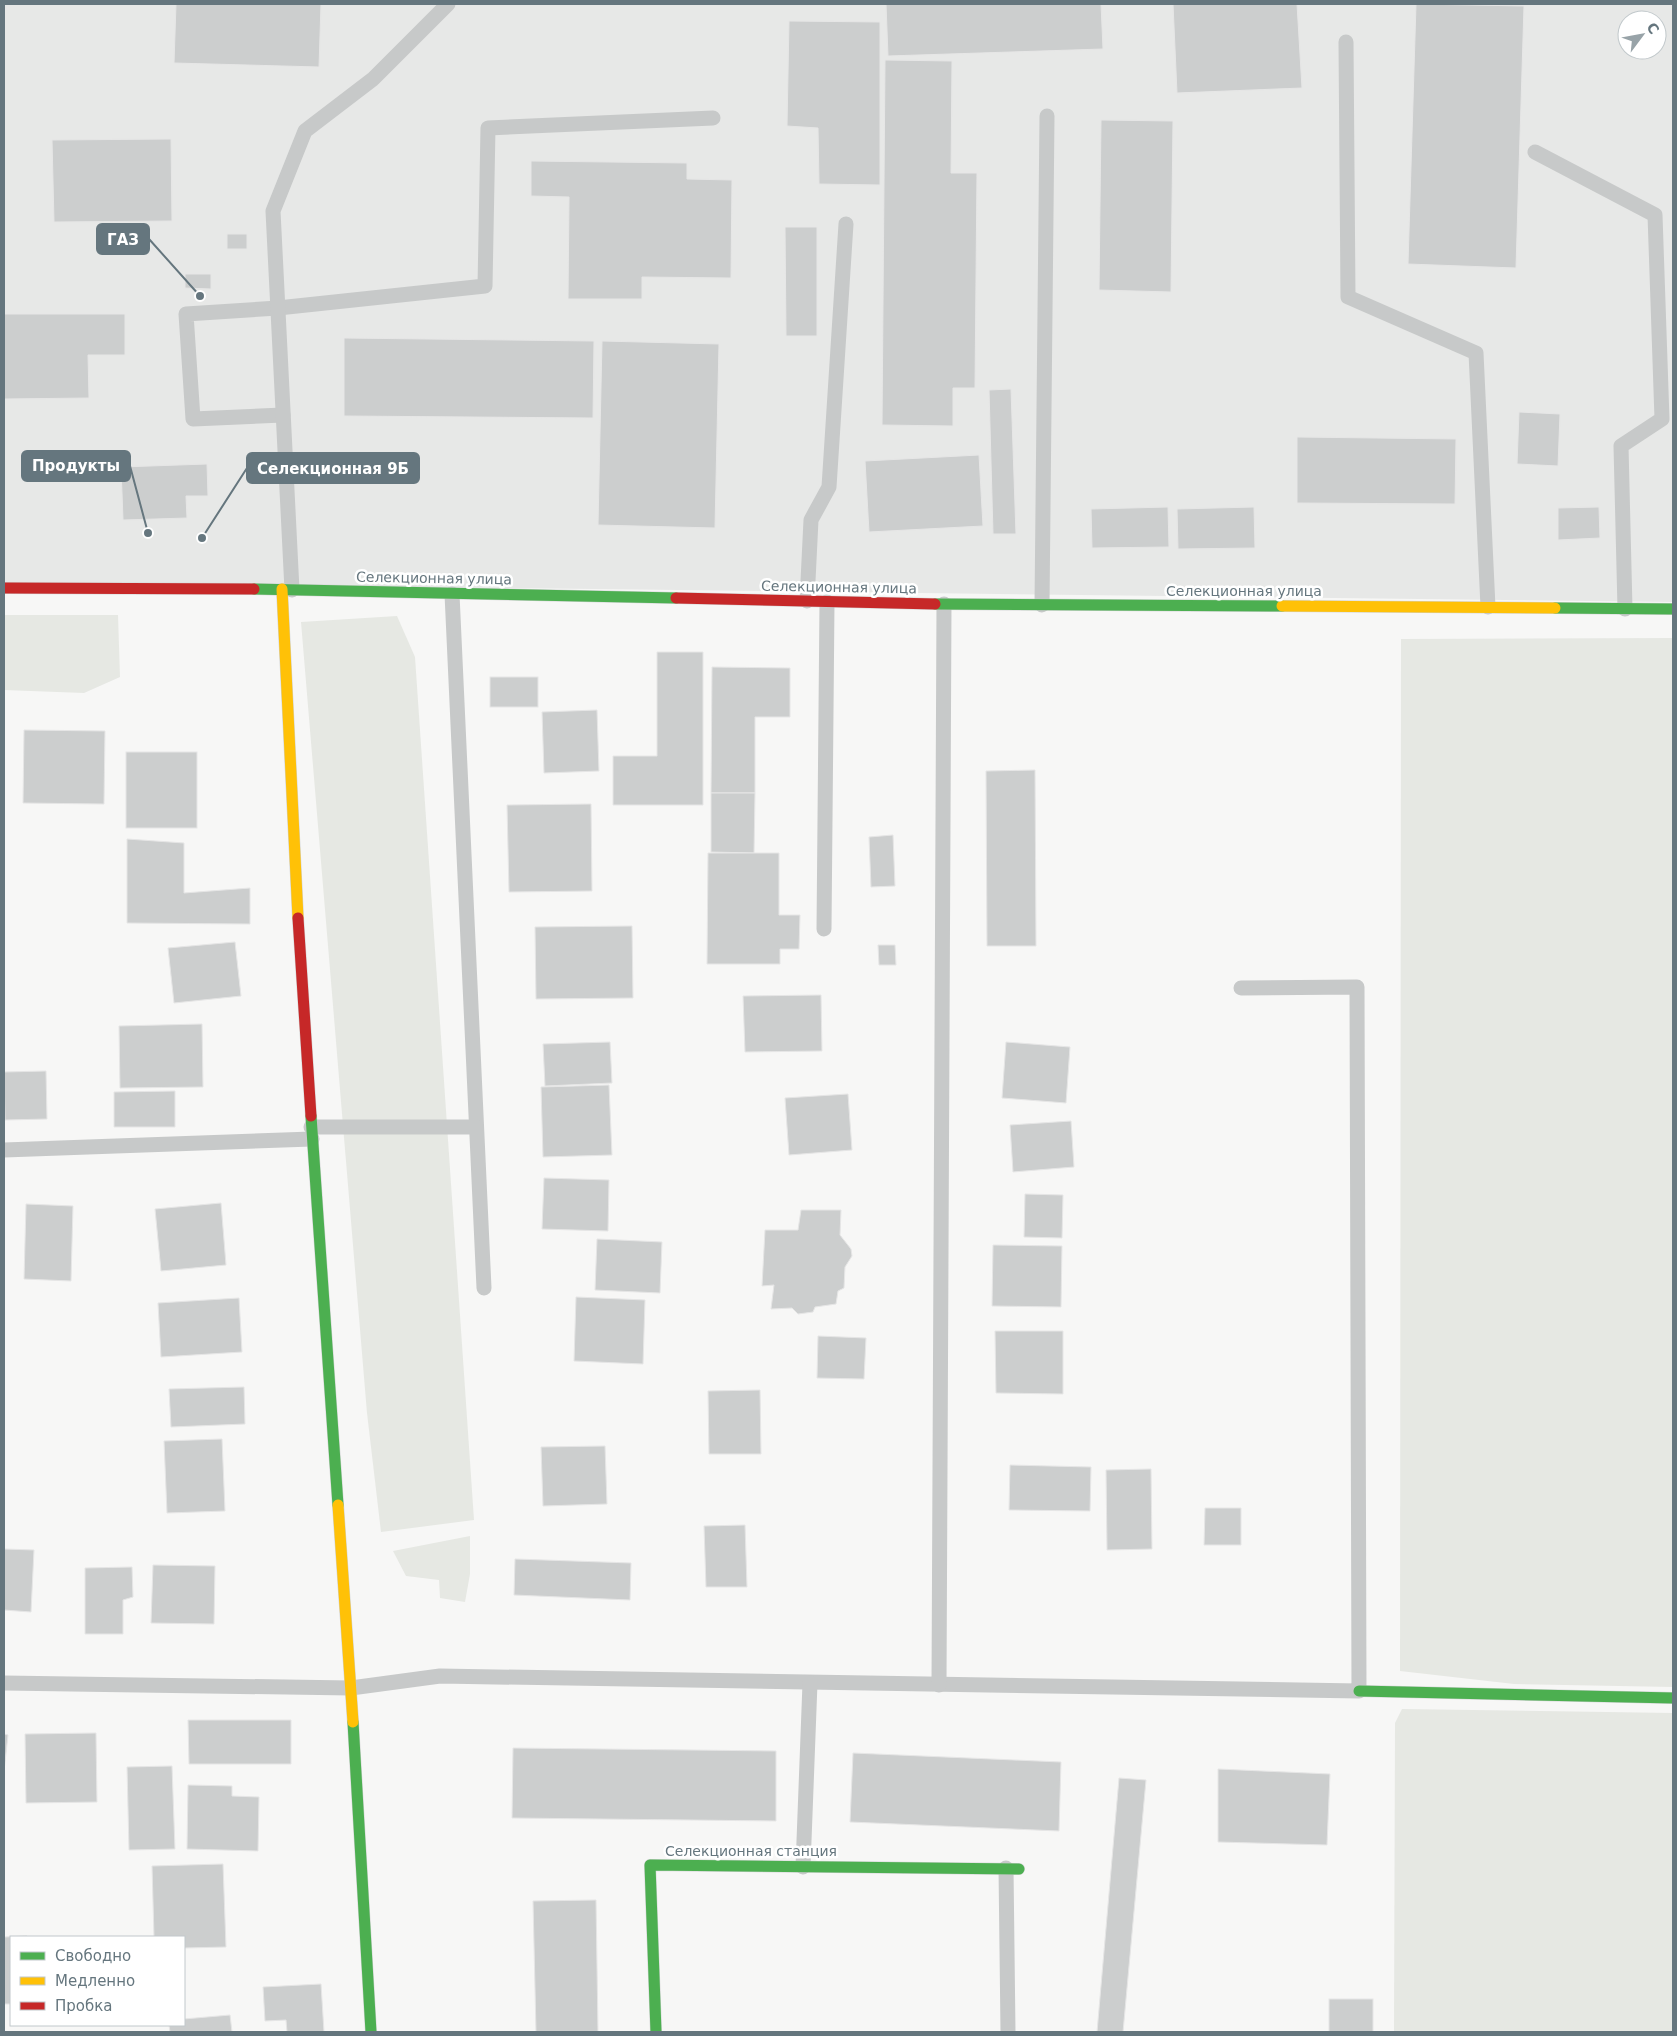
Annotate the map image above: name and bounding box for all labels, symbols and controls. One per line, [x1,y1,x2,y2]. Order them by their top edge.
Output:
north arrow [1617,10,1667,60]
text: С [1644,20,1663,37]
callout: ГАЗ [97,224,149,254]
text: ГАЗ [107,231,139,249]
callout: Продукты [22,451,130,481]
callout: Селекционная 9Б [247,453,419,483]
text: Продукты [32,457,120,475]
text: Селекционная 9Б [257,460,409,478]
street label: Селекционная улица [356,569,512,587]
street label: Селекционная улица [761,578,917,596]
street label: Селекционная улица [1166,583,1322,599]
street label: Селекционная станция [665,1843,837,1859]
legend [10,1936,185,2026]
text: Свободно [55,1947,131,1965]
text: Медленно [55,1972,135,1990]
text: Пробка [55,1997,112,2015]

